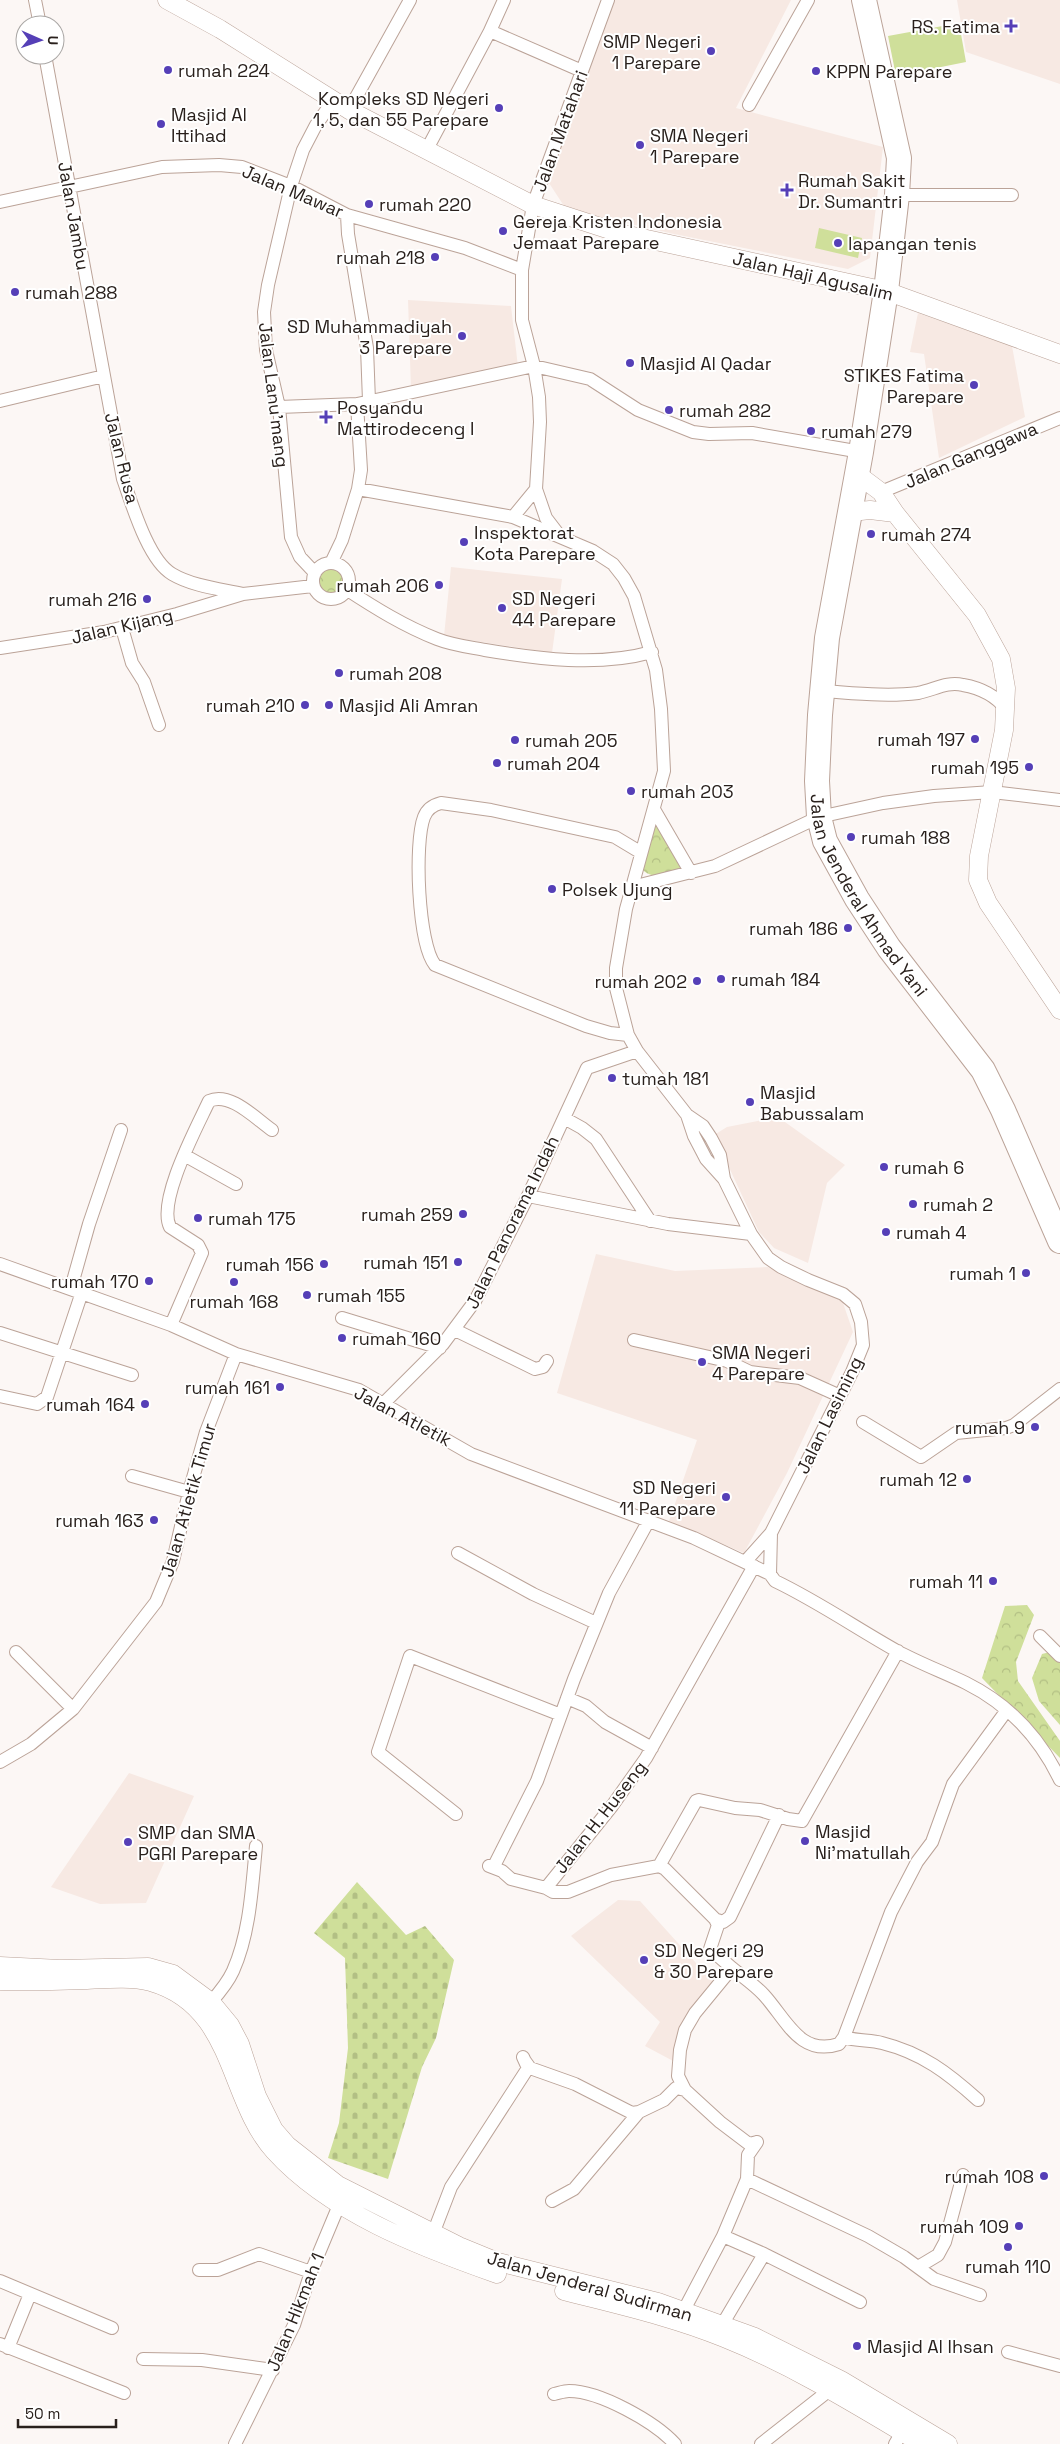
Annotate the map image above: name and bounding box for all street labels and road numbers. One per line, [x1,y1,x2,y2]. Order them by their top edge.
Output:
street label: Jalan Matahari [527,67,593,195]
street label: Jalan Mawar [239,159,347,223]
street label: Jalan Jambu [53,160,95,272]
street label: Jalan Haji Agusalim [730,246,896,306]
street label: Jalan Lanu'mang [254,321,294,469]
street label: Jalan Rusa [100,410,144,506]
street label: Jalan Ganggawa [901,417,1041,493]
street label: Jalan Kijang [69,603,175,649]
street label: Jalan Jenderal Ahmad Yani [806,793,933,1001]
street label: Jalan Panorama Indah [460,1132,564,1312]
street label: Jalan Lasiming [791,1353,867,1477]
street label: Jalan Atletik [350,1381,456,1451]
street label: Jalan Atletik Timur [155,1420,221,1580]
street label: Jalan H. Huseng [549,1756,651,1878]
street label: Jalan Jenderal Sudirman [485,2246,695,2326]
street label: Jalan Hikmah 1 [261,2249,329,2375]

